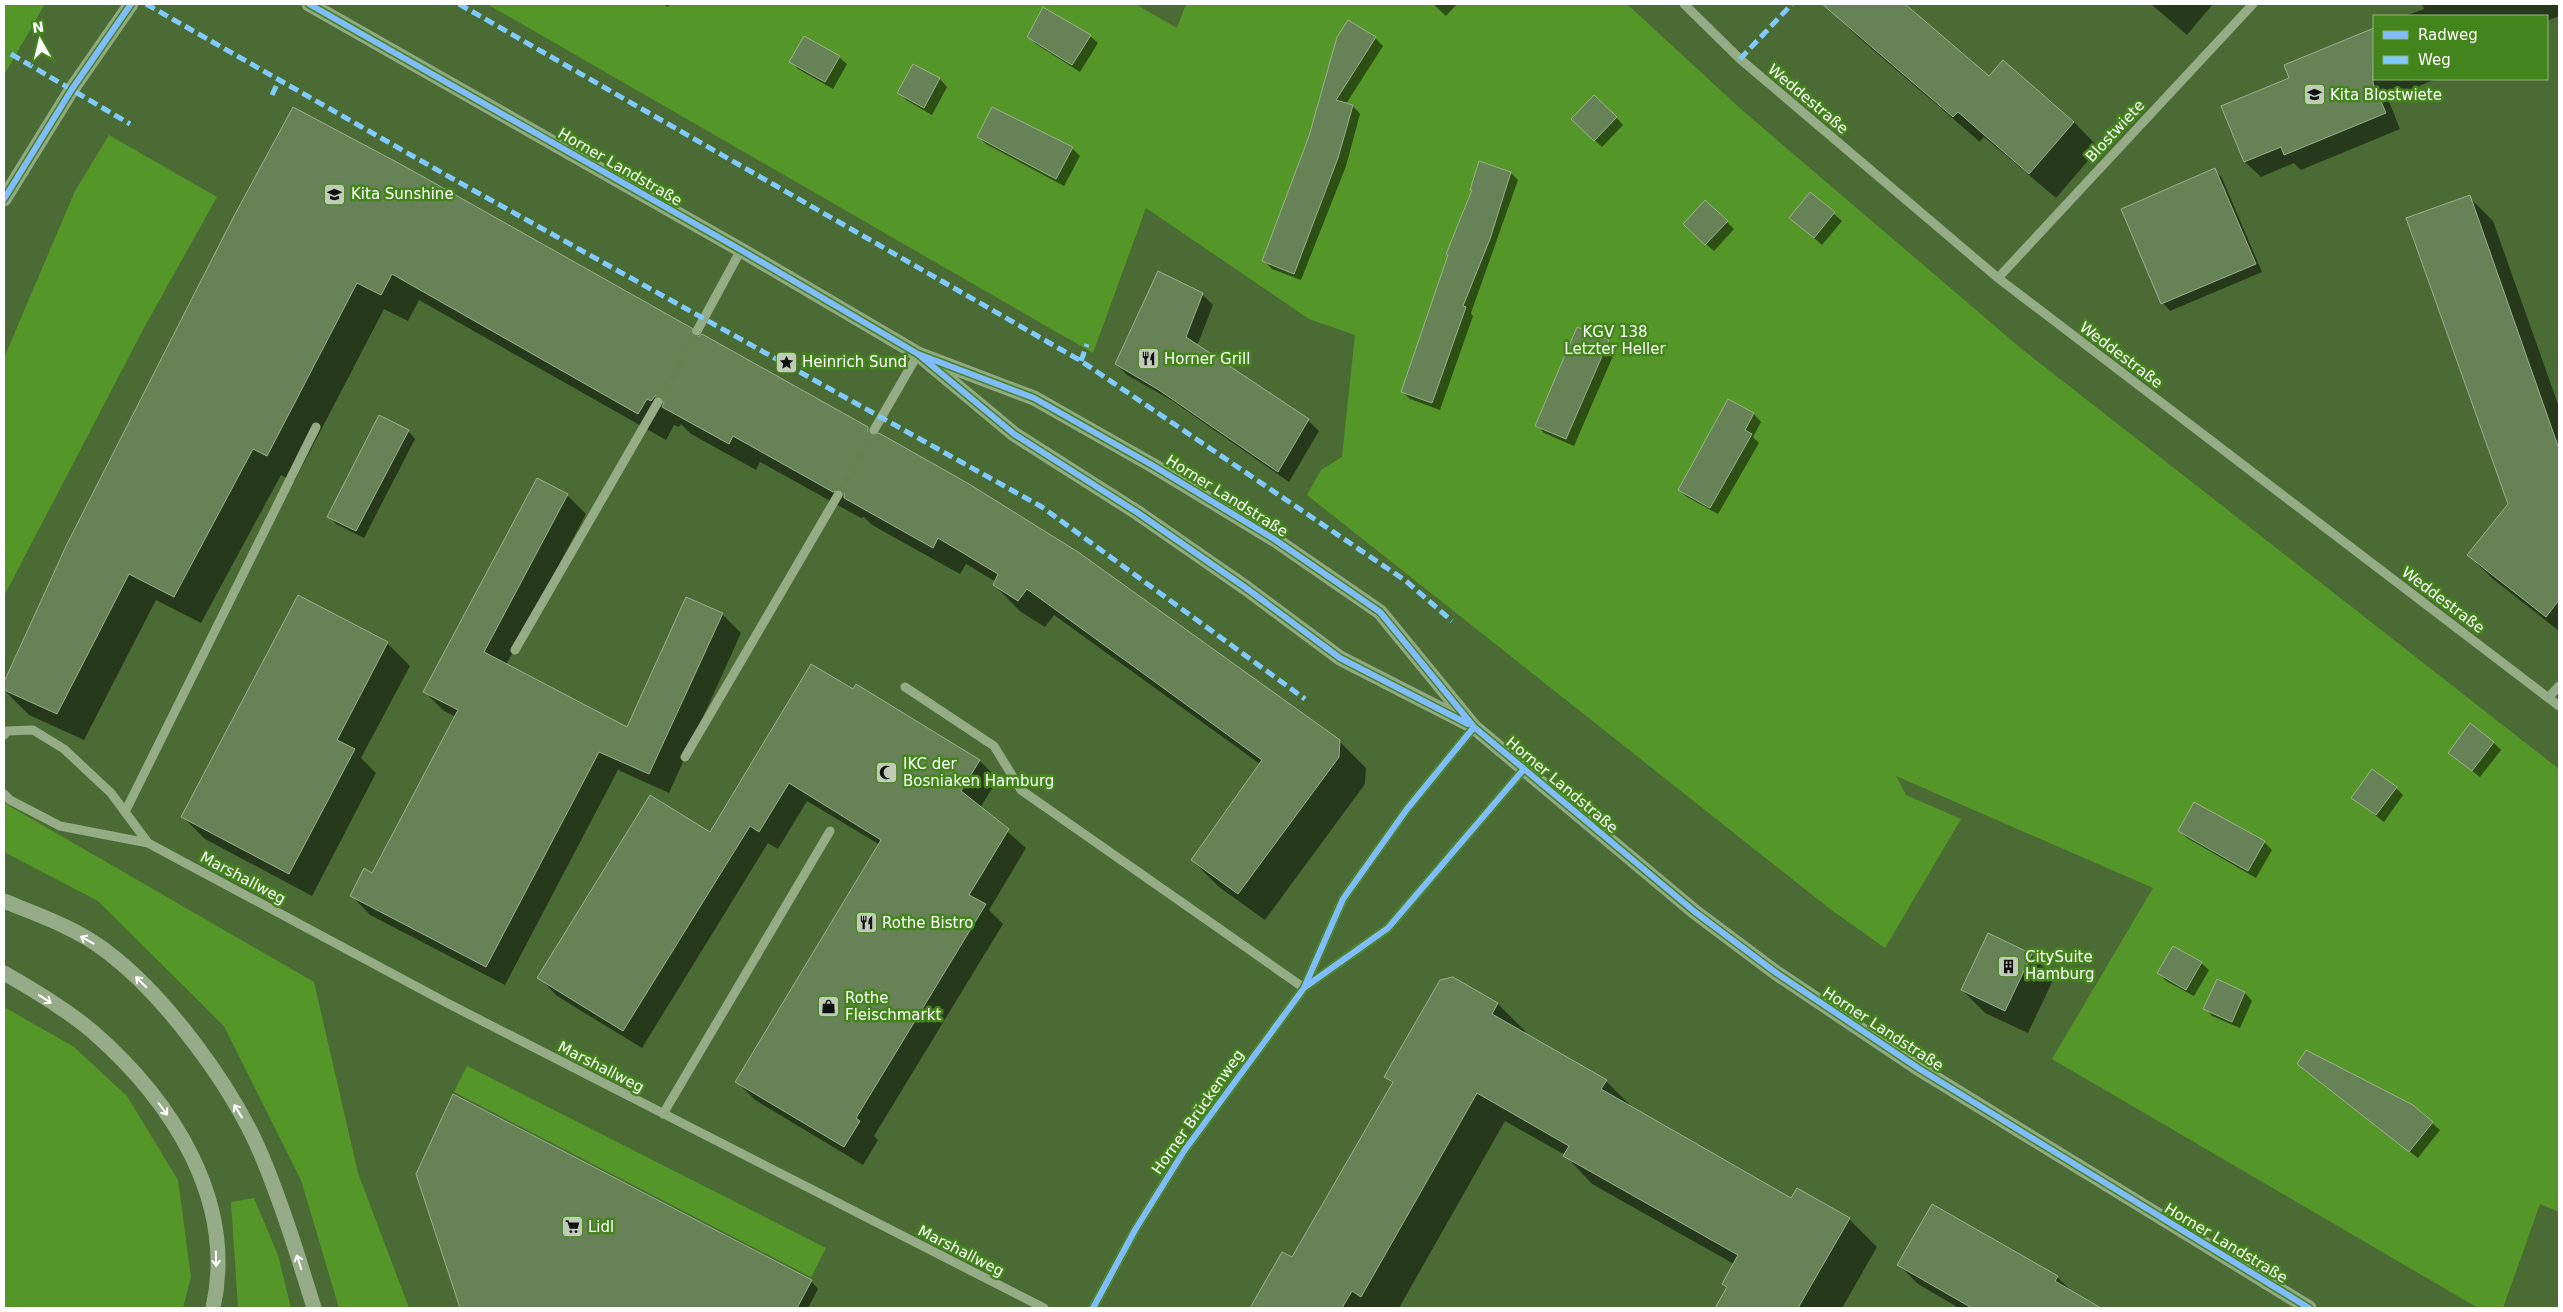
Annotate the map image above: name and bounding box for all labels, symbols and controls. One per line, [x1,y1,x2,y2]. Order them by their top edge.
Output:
north arrow [15,15,65,65]
legend [2373,15,2548,80]
text: N [31,18,45,36]
text: Radweg [2418,26,2478,44]
text: Weg [2418,51,2451,69]
street label: Weddestraße [1764,60,1852,138]
school or university icon: Kita Blostwiete [2302,83,2326,107]
place label: Kita Blostwiete [2330,86,2442,104]
street label: Blostwiete [2082,96,2148,166]
street label: Horner Landstraße [555,124,685,210]
school or university icon: Kita Sunshine [323,182,347,206]
place label: Kita Sunshine [351,185,454,203]
street label: Weddestraße [2076,318,2166,392]
park label: KGV 138 Letzter Heller [1564,323,1667,358]
restaurant icon: Horner Grill [1136,347,1160,371]
place icon: Heinrich Sund [774,350,798,374]
place label: Horner Grill [1164,350,1250,368]
place label: Heinrich Sund [802,353,907,371]
street label: Horner Landstraße [1163,451,1291,541]
street label: Weddestraße [2398,563,2488,637]
street label: Horner Landstraße [1502,733,1622,837]
place label: IKC der Bosniaken Hamburg [903,755,1054,790]
mosque icon: IKC der Bosniaken Hamburg [875,761,899,785]
street label: Marshallweg [197,848,289,908]
restaurant icon: Rothe Bistro [854,911,878,935]
place label: Rothe Bistro [882,914,973,932]
one-way arrow [80,935,95,944]
place label: CitySuite Hamburg [2025,948,2095,983]
building icon: CitySuite Hamburg [1997,954,2021,978]
one-way arrow [135,976,147,988]
street label: Horner Landstraße [1819,983,1947,1075]
place label: Rothe Fleischmarkt [845,989,941,1024]
one-way arrow [38,994,52,1004]
shop icon: Rothe Fleischmarkt [817,995,841,1019]
street label: Marshallweg [555,1038,647,1096]
street label: Horner Brückenweg [1148,1046,1248,1178]
one-way arrow [158,1102,169,1115]
one-way arrow [233,1105,243,1119]
street label: Horner Landstraße [2161,1199,2291,1287]
supermarket icon: Lidl [560,1215,584,1239]
place label: Lidl [588,1218,614,1236]
street label: Marshallweg [915,1222,1007,1280]
one-way arrow [211,1251,221,1267]
one-way arrow [294,1254,304,1270]

